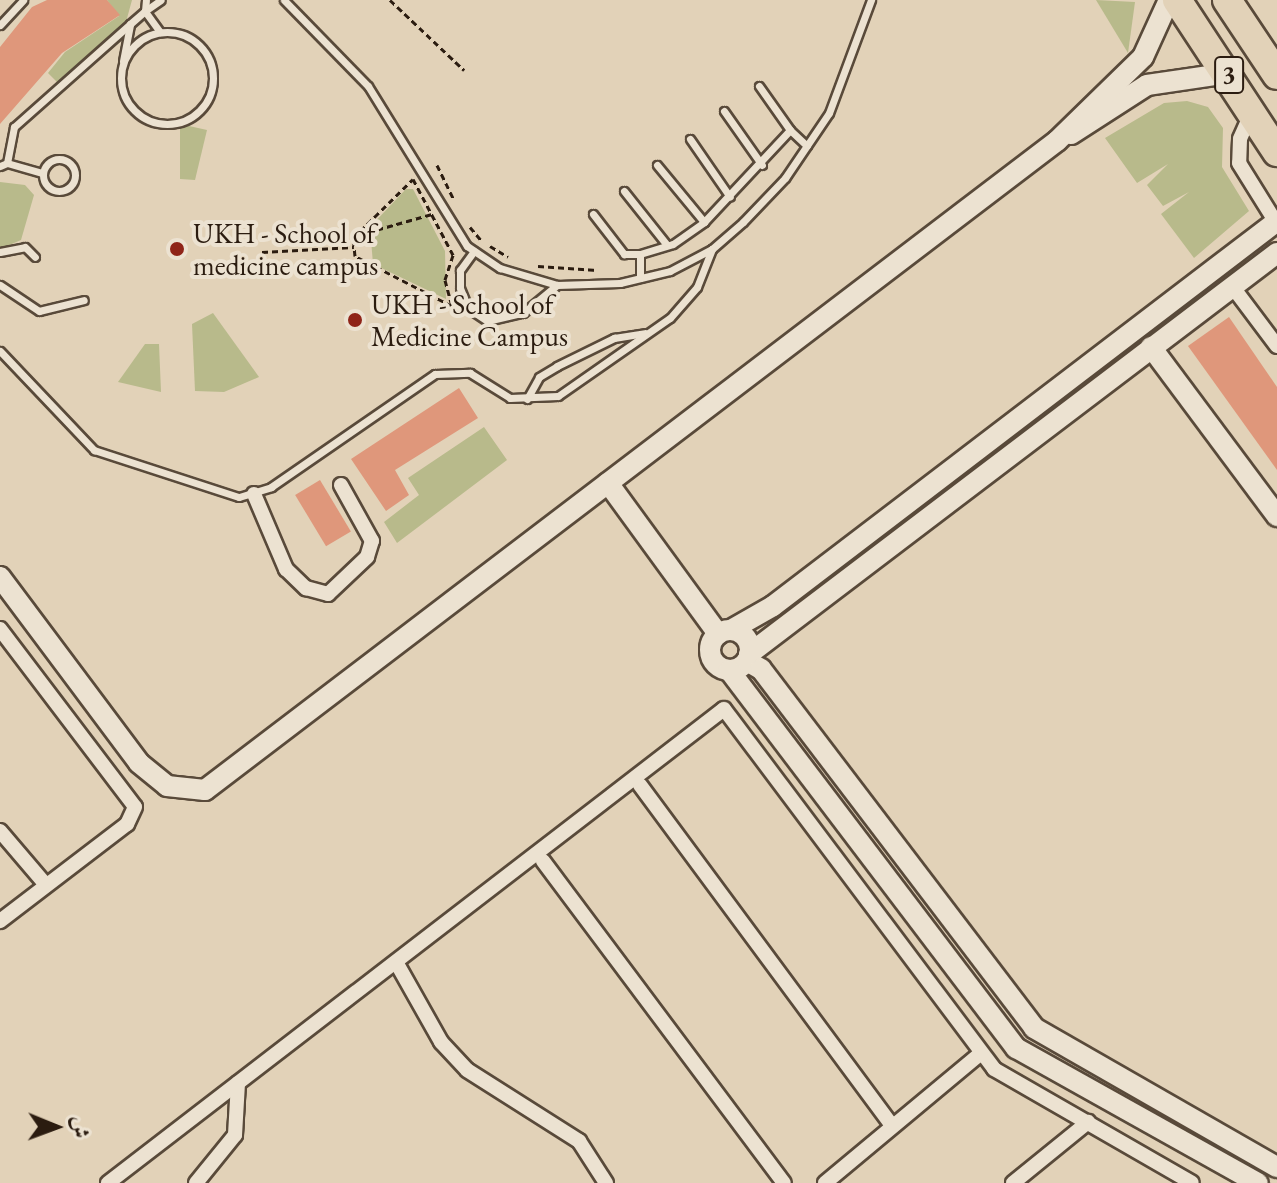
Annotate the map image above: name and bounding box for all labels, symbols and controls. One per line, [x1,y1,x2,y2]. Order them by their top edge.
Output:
road number: 3 [1213,53,1245,97]
place label: UKH - School of medicine campus [193,216,378,282]
marker: UKH - School of medicine campus [168,240,186,258]
place label: UKH - School of Medicine Campus [371,287,568,353]
marker: UKH - School of Medicine Campus [346,311,364,329]
north arrow [16,1087,96,1167]
text: ش [66,1116,95,1139]

